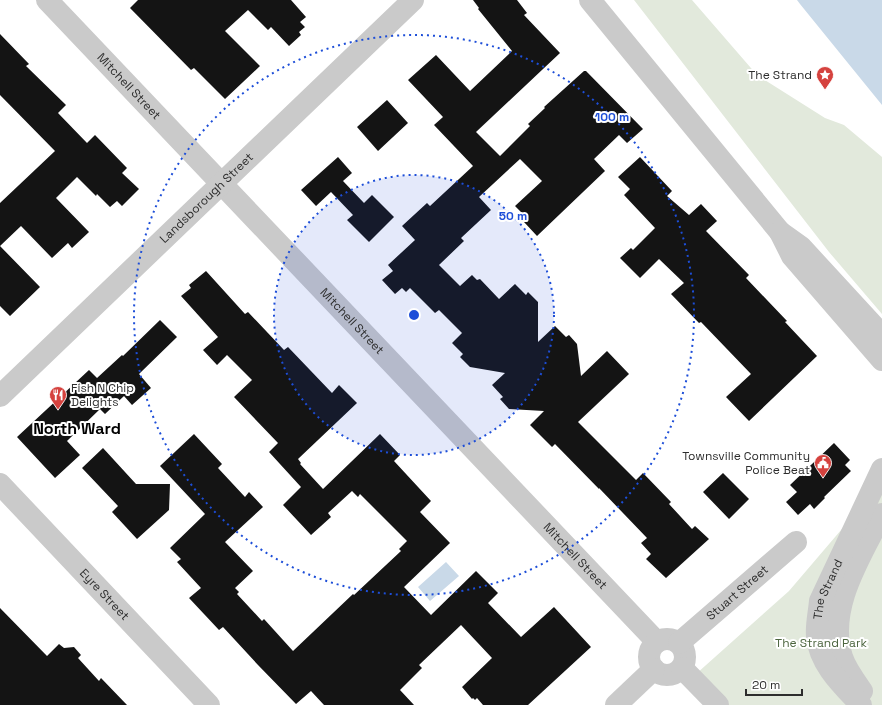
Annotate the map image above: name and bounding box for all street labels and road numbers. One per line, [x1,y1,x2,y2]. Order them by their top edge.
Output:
street label: Mitchell Street [94,50,164,123]
street label: Landsborough Street [156,149,257,247]
street label: Mitchell Street [317,284,388,358]
street label: Mitchell Street [540,519,611,593]
street label: The Strand [810,557,846,621]
street label: Stuart Street [703,561,772,624]
street label: Eyre Street [76,565,133,624]

